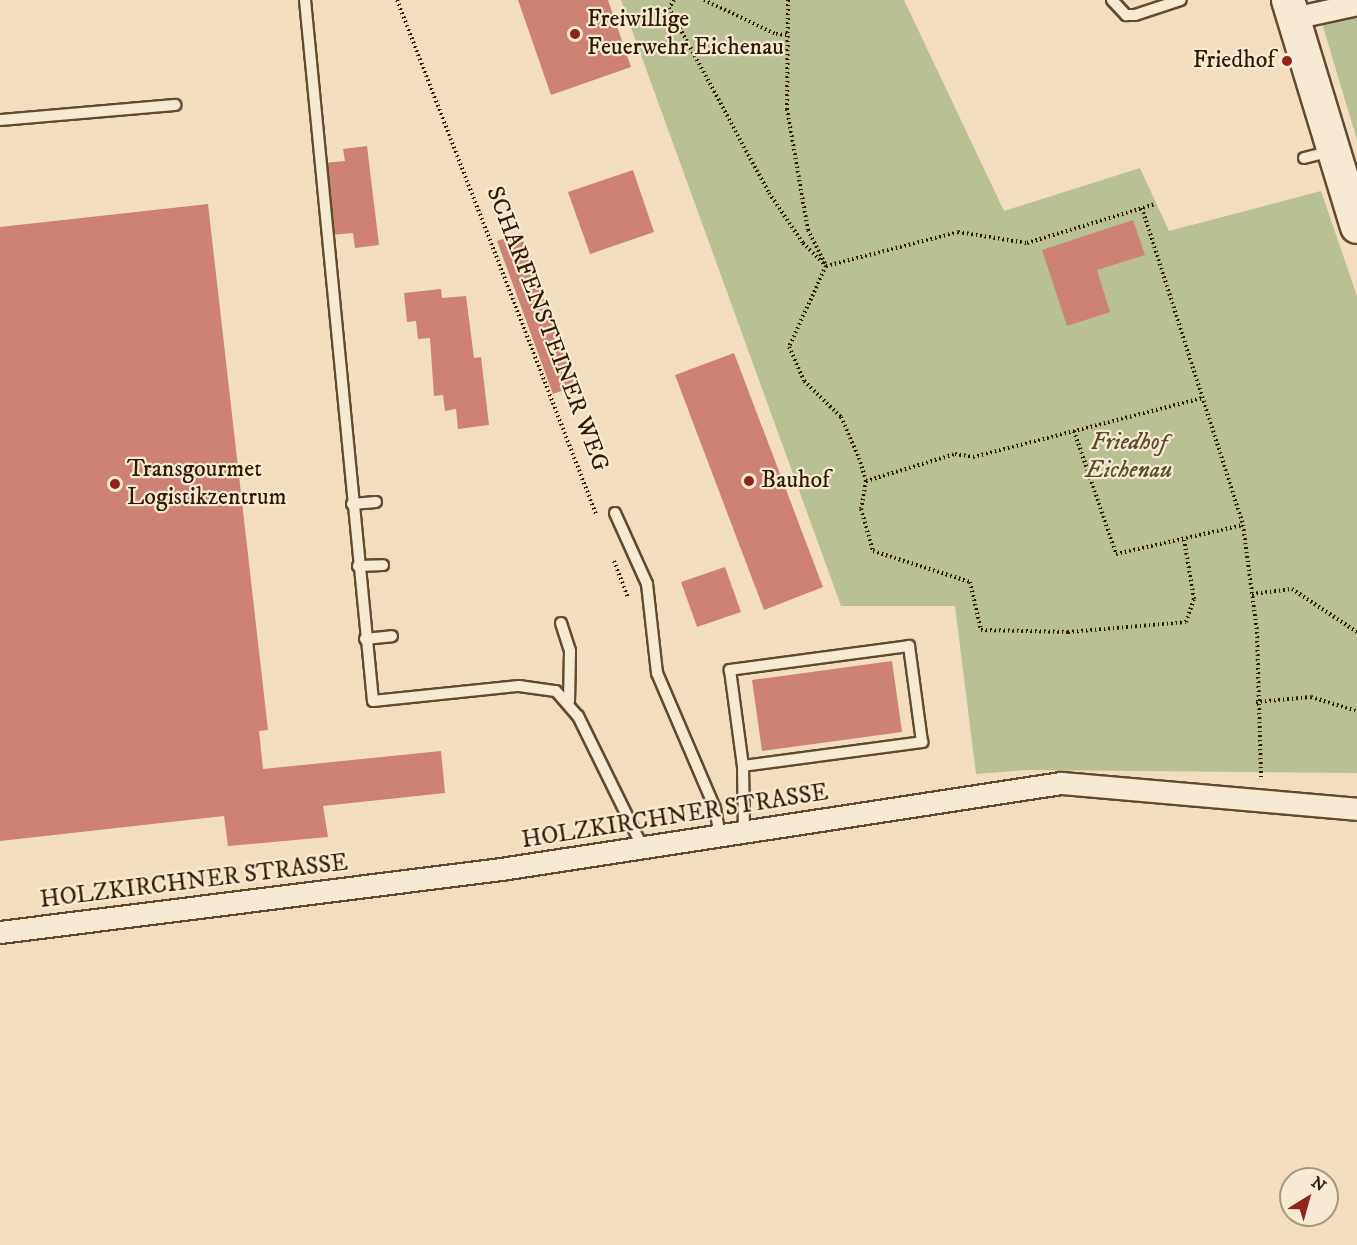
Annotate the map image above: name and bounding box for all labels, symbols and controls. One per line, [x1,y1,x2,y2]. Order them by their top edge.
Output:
place label: Freiwillige Feuerwehr Eichenau [587,6,784,62]
marker: Freiwillige Feuerwehr Eichenau [568,27,582,41]
place label: Friedhof [1193,47,1275,75]
marker: Friedhof [1280,54,1294,68]
street label: SCHARFENSTEINER WEG [479,183,615,475]
park label: Friedhof Eichenau [1086,429,1172,485]
place label: Transgourmet Logistikzentrum [127,456,287,512]
place label: Bauhof [761,467,830,495]
marker: Bauhof [742,474,756,488]
marker: Transgourmet Logistikzentrum [108,477,122,491]
street label: HOLZKIRCHNER STRASSE [520,779,830,855]
street label: HOLZKIRCHNER STRASSE [38,849,350,915]
north arrow [1279,1167,1339,1227]
text: N [1307,1172,1330,1196]

